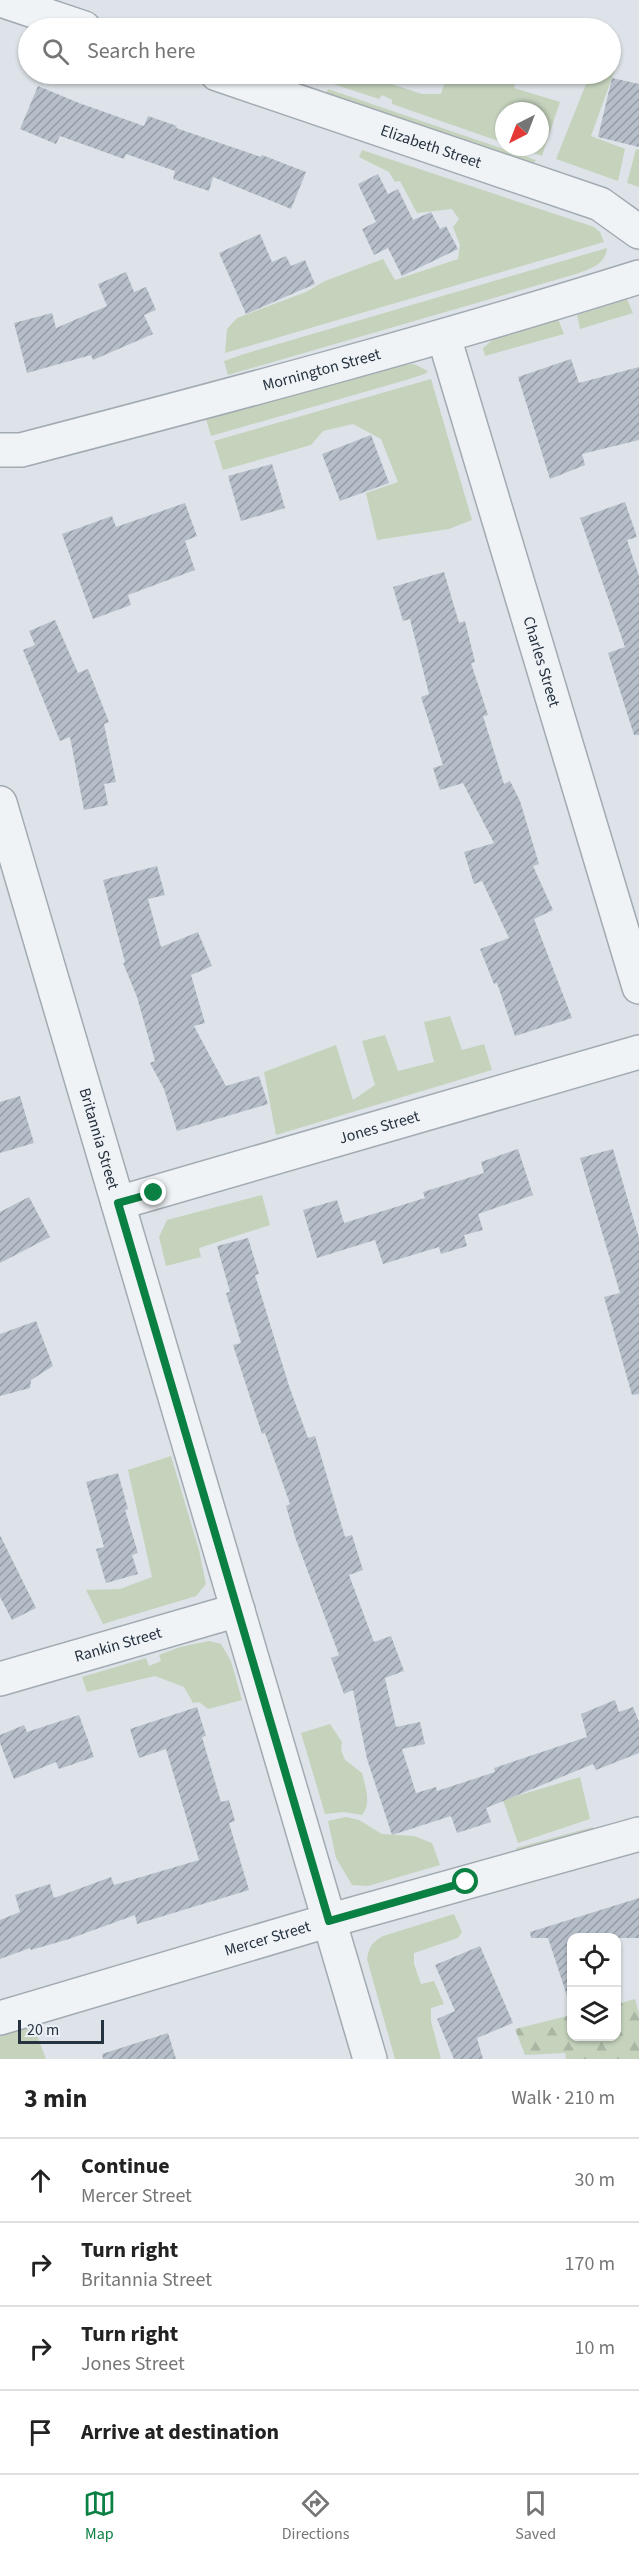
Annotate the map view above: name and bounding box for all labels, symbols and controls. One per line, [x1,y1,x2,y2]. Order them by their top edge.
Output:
search box [18,18,621,84]
icon: search [39,35,72,68]
text: Search here [87,35,195,67]
north arrow [495,102,549,156]
street label: Elizabeth Street [378,119,485,174]
street label: Mornington Street [260,343,384,397]
street label: Charles Street [517,614,566,710]
street label: Britannia Street [74,1085,124,1193]
street label: Jones Street [336,1105,423,1149]
route end [140,1179,166,1205]
street label: Rankin Street [72,1622,165,1668]
route start [452,1868,478,1894]
street label: Mercer Street [222,1915,314,1962]
map controls [567,1933,621,2041]
button: locate [567,1933,621,1987]
button: layers [567,1987,621,2041]
scale bar [18,2017,104,2044]
text: 20 m [27,2019,59,2041]
text: 3 min [24,2080,87,2117]
text: Walk · 210 m [511,2084,615,2112]
text: Continue [81,2150,170,2182]
icon: ahead [24,2164,57,2197]
text: 30 m [575,2166,615,2194]
text: Mercer Street [81,2182,192,2210]
text: Turn right [81,2234,178,2266]
icon: right [24,2248,57,2281]
text: 170 m [565,2250,615,2278]
text: Britannia Street [81,2266,212,2294]
text: Turn right [81,2318,178,2350]
icon: right [24,2332,57,2365]
text: 10 m [575,2334,615,2362]
text: Jones Street [81,2350,185,2378]
icon: arrive [24,2416,57,2449]
text: Arrive at destination [81,2416,279,2448]
tab: Map [83,2487,116,2545]
tab: Directions [282,2487,349,2545]
tab: Saved [515,2487,556,2545]

